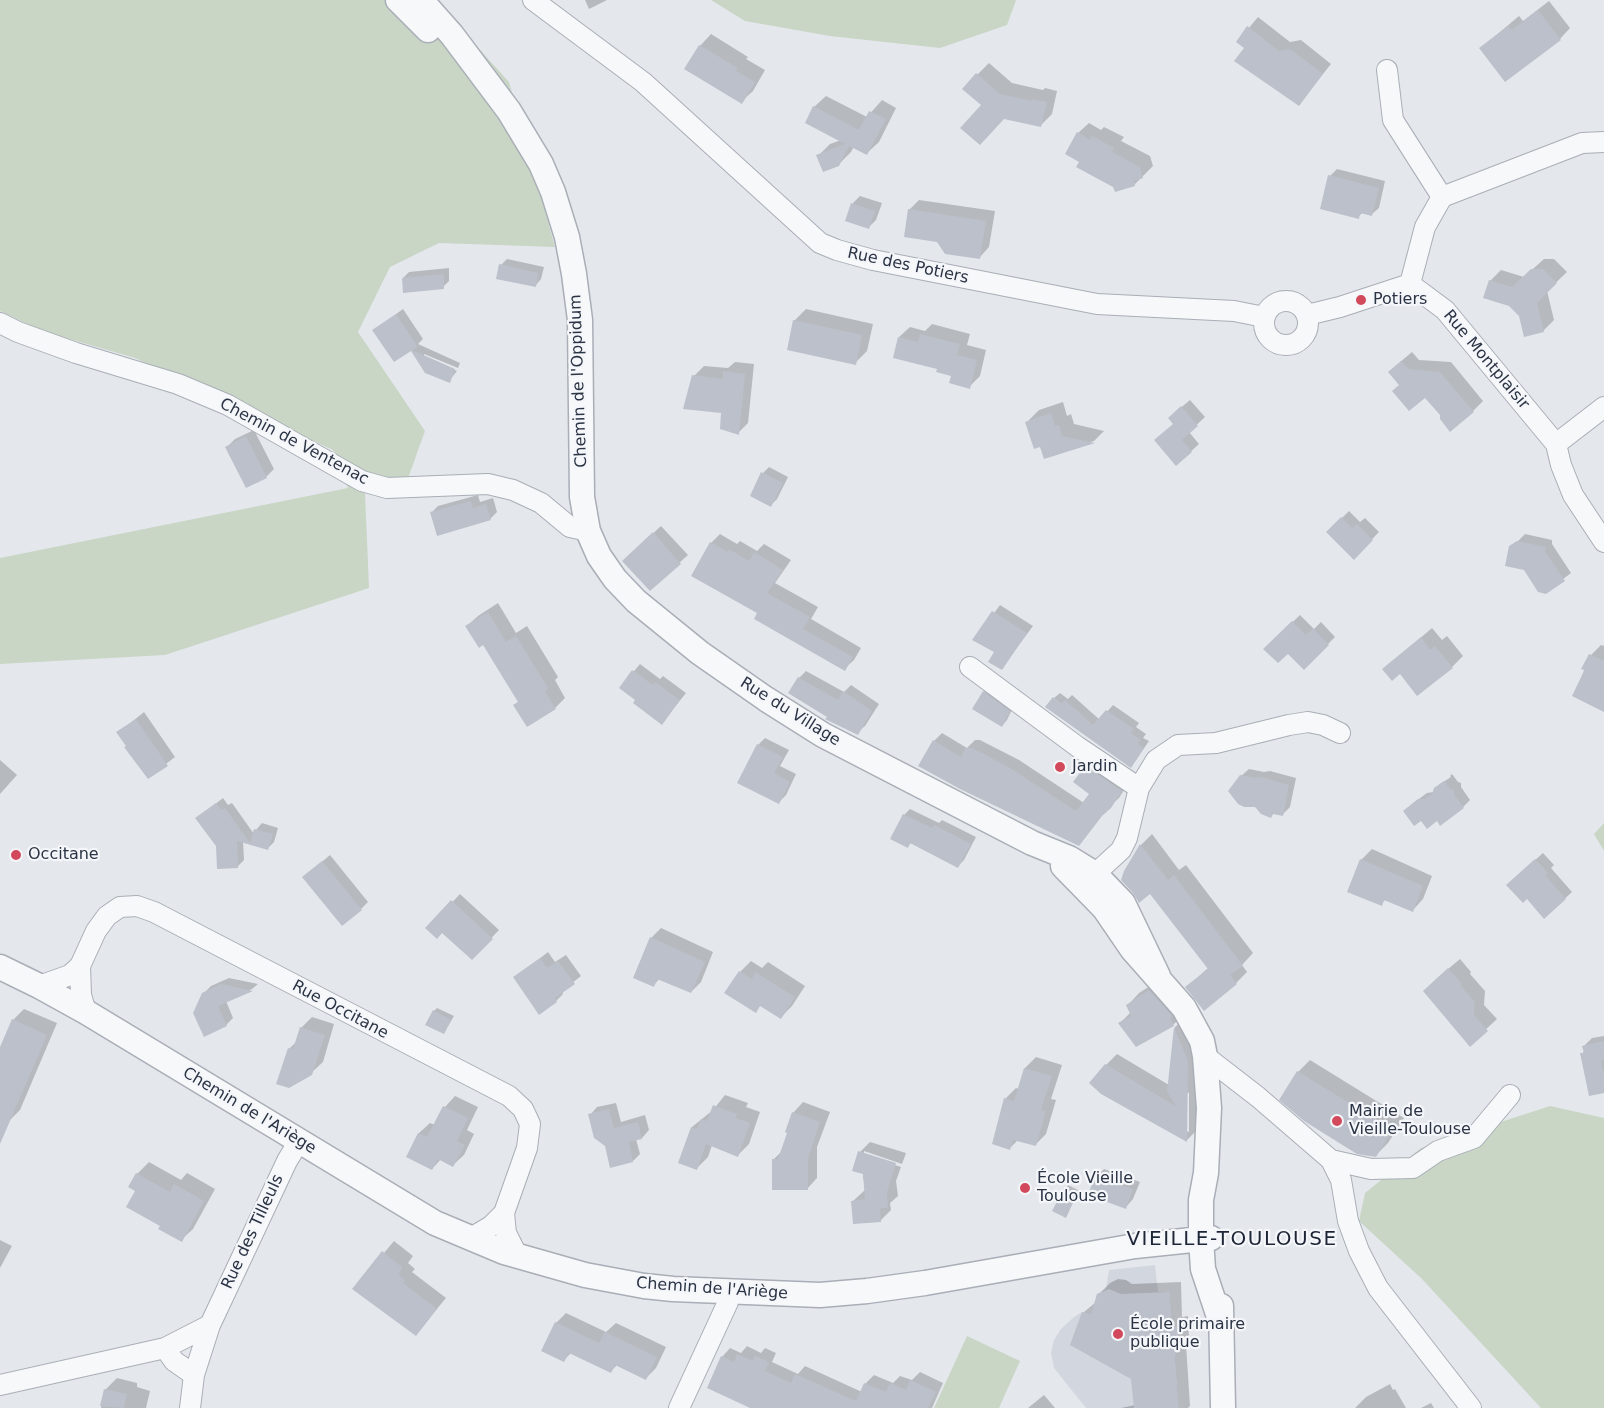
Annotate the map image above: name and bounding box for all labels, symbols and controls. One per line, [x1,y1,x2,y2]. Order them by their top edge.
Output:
street label: Rue des Potiers [846,244,970,288]
place label: Potiers [1373,290,1427,310]
marker: Potiers [1354,293,1368,307]
street label: Chemin de l'Oppidum [566,294,592,468]
street label: Rue Montplaisir [1439,306,1533,414]
street label: Chemin de Ventenac [216,395,372,489]
street label: Rue du Village [736,673,844,751]
place label: Jardin [1072,757,1118,777]
marker: Jardin [1053,760,1067,774]
place label: Occitane [28,845,99,865]
marker: Occitane [9,848,23,862]
street label: Rue Occitane [289,977,391,1043]
street label: Chemin de l'Ariège [179,1064,319,1158]
place label: Mairie de Vieille-Toulouse [1349,1102,1471,1140]
marker: Mairie de Vieille-Toulouse [1330,1114,1344,1128]
place label: École Vieille Toulouse [1037,1169,1133,1207]
street label: Rue des Tilleuls [218,1172,288,1292]
marker: École Vieille Toulouse [1018,1181,1032,1195]
district label: VIEILLE-TOULOUSE [1126,1228,1338,1252]
street label: Chemin de l'Ariège [635,1274,789,1304]
place label: École primaire publique [1130,1315,1245,1353]
marker: École primaire publique [1111,1327,1125,1341]

